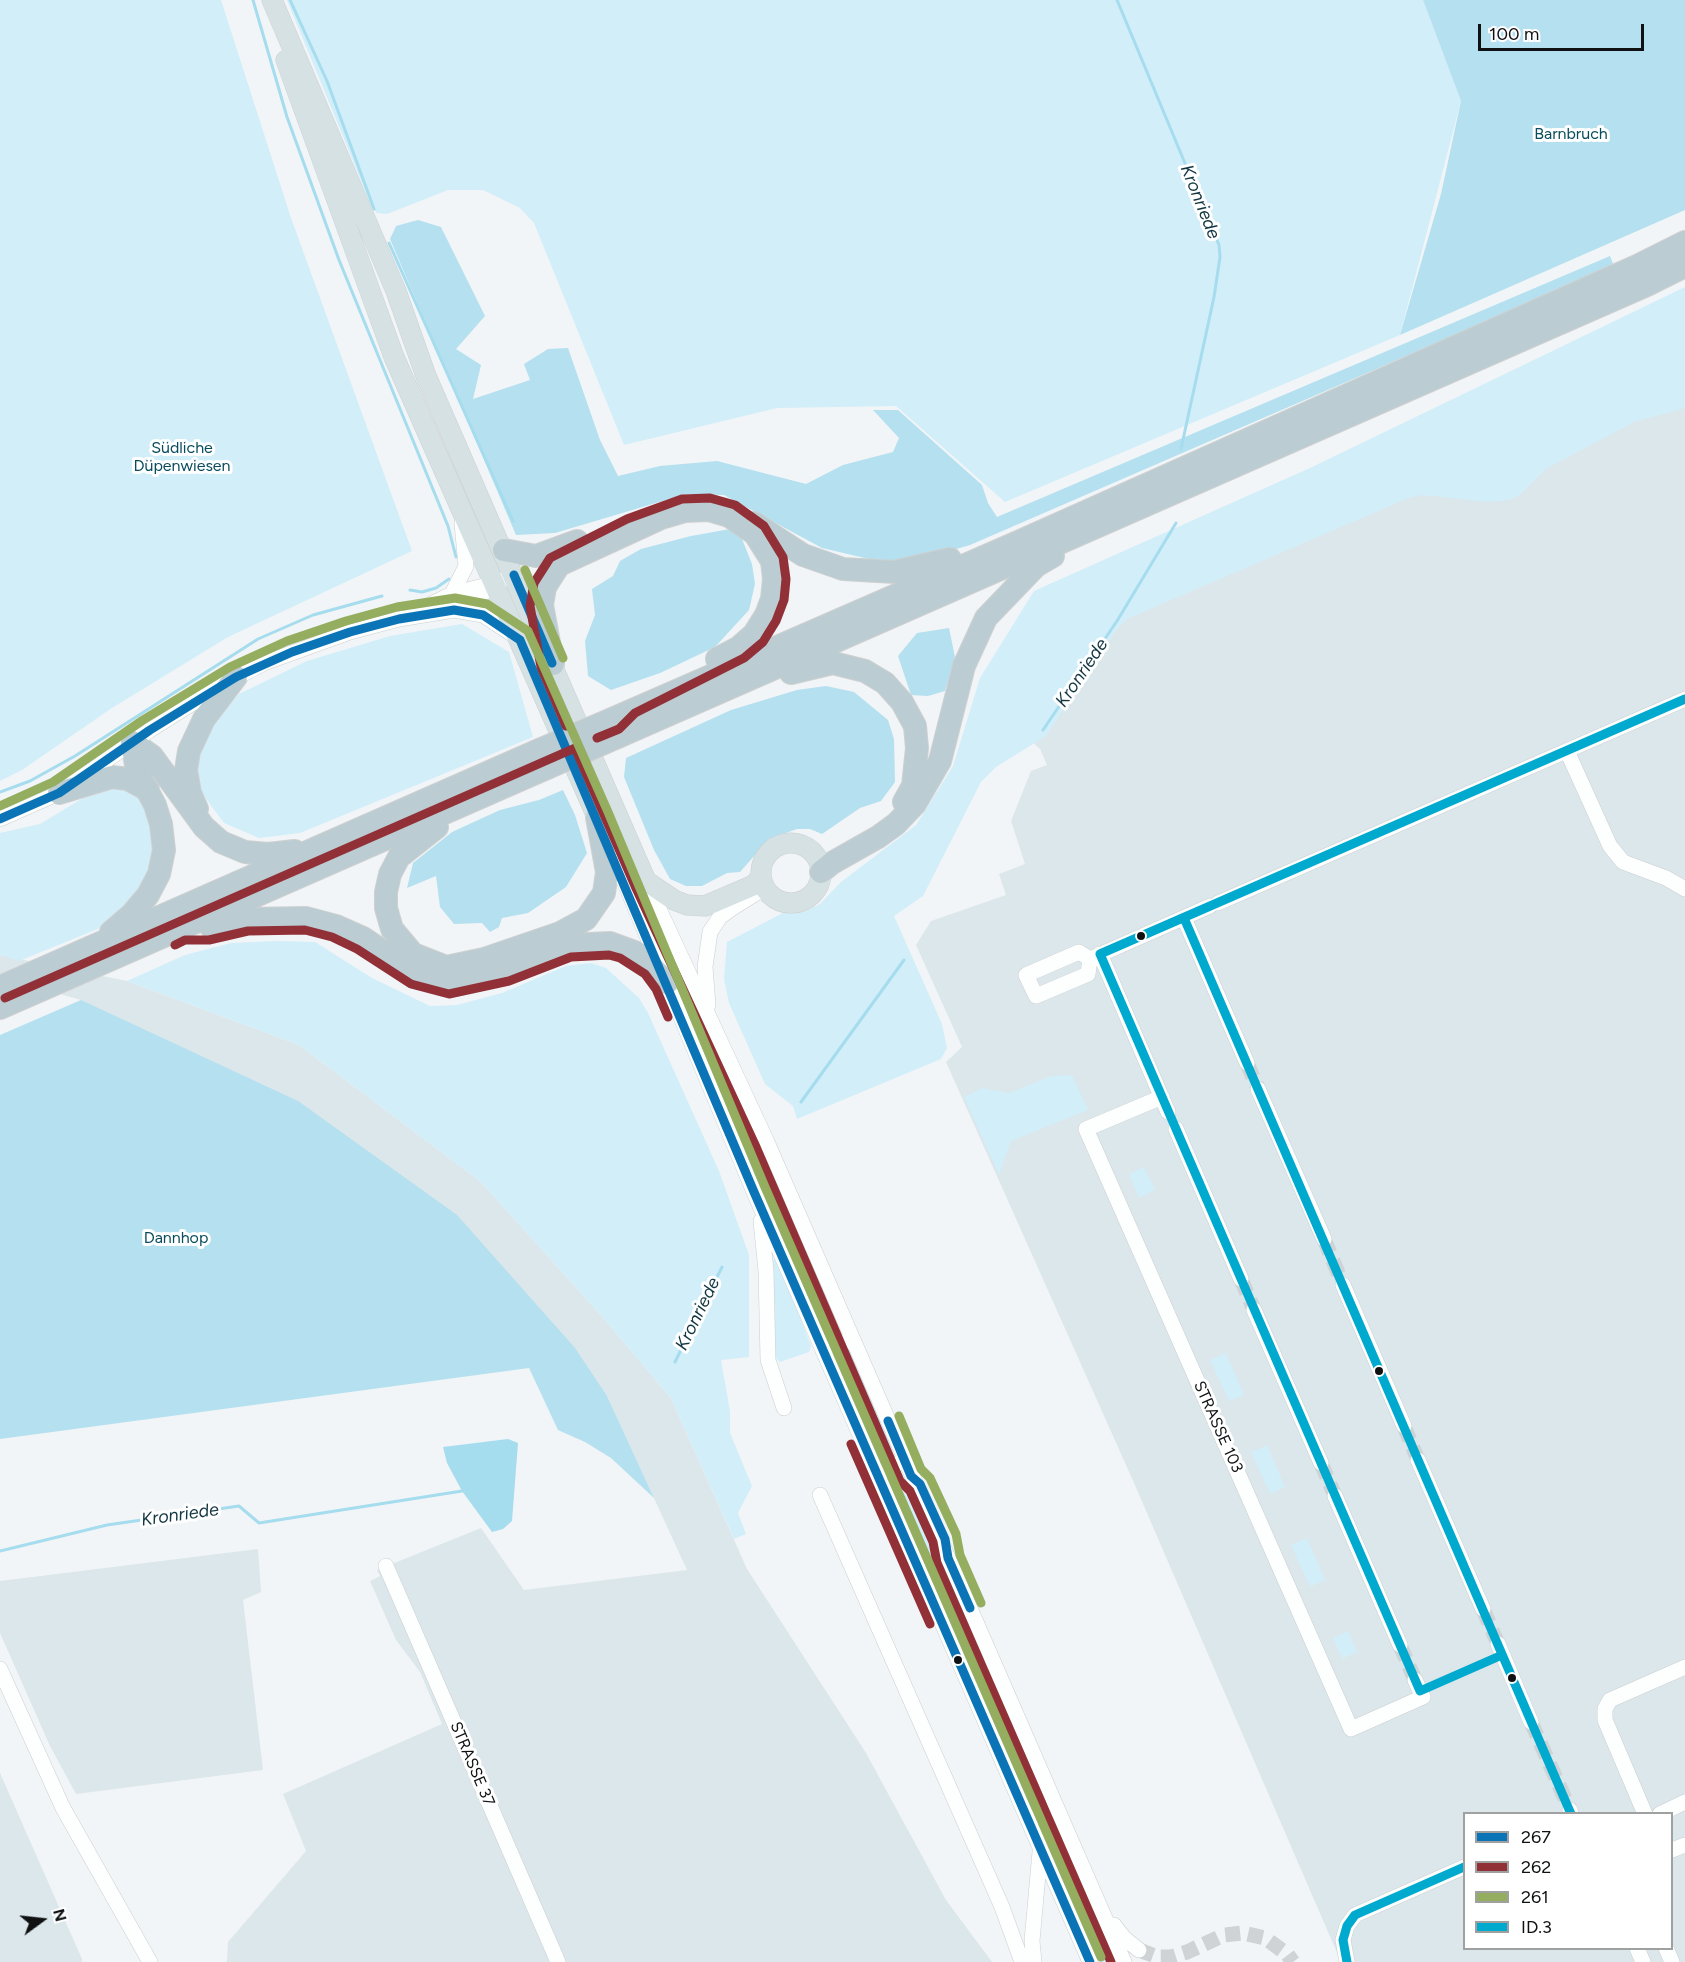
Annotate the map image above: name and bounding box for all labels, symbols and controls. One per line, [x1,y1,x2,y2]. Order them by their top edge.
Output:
scale bar [1481,12,1648,50]
text: 100 m [1489,23,1539,45]
park label: Barnbruch [1534,124,1608,144]
water label: Kronriede [1175,162,1225,242]
park label: Südliche Düpenwiesen [133,438,231,476]
water label: Kronriede [1051,635,1113,711]
unlabelled marker [1135,930,1147,942]
park label: Dannhop [144,1228,208,1248]
water label: Kronriede [671,1274,725,1354]
unlabelled marker [1373,1365,1385,1377]
street label: STRASSE 103 [1189,1378,1247,1476]
water label: Kronriede [140,1499,220,1531]
unlabelled marker [952,1654,964,1666]
unlabelled marker [1506,1672,1518,1684]
street label: STRASSE 37 [446,1719,498,1809]
legend [1463,1812,1673,1950]
text: 267 [1521,1826,1551,1848]
text: 262 [1521,1856,1551,1878]
text: 261 [1521,1886,1549,1908]
north arrow [12,1890,72,1950]
text: N [49,1907,71,1924]
text: ID.3 [1521,1916,1552,1938]

